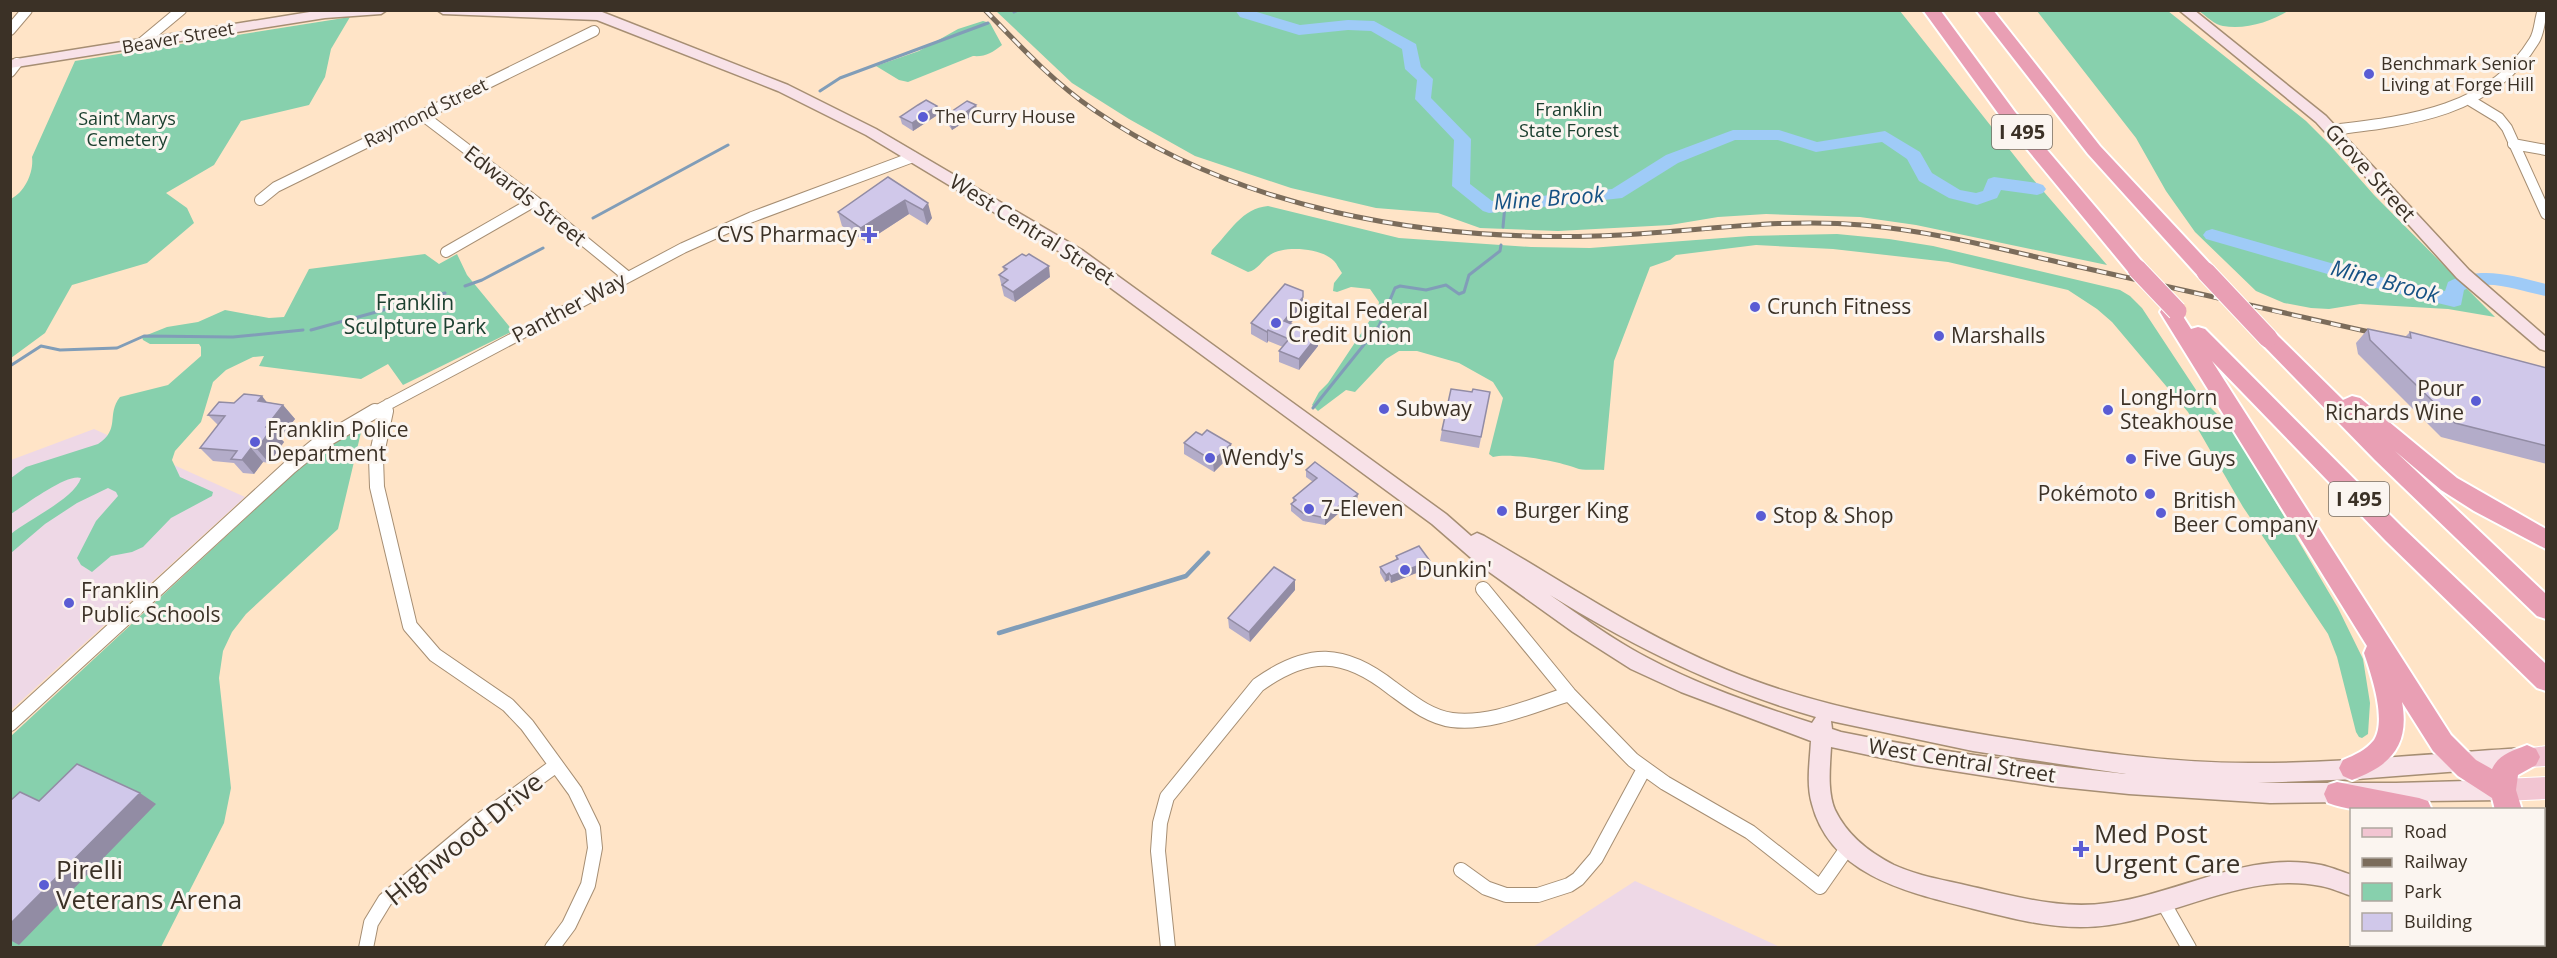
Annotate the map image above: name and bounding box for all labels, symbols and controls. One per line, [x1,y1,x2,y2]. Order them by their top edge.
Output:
street label: Beaver Street [120,15,236,59]
place label: Benchmark Senior Living at Forge Hill [2381,51,2536,96]
marker: Benchmark Senior Living at Forge Hill [2362,67,2376,81]
street label: Raymond Street [360,72,491,152]
park label: Franklin State Forest [1519,97,1619,142]
place label: The Curry House [935,104,1075,128]
park label: Saint Marys Cemetery [78,106,176,151]
marker: The Curry House [916,110,930,124]
road number: I 495 [1992,115,2052,149]
street label: Grove Street [2319,117,2422,227]
street label: Edwards Street [459,139,593,252]
street label: West Central Street [945,167,1120,291]
water label: Mine Brook [1493,178,1606,216]
place label: CVS Pharmacy [717,220,857,248]
marker: CVS Pharmacy [862,228,876,242]
water label: Mine Brook [2328,251,2444,309]
street label: Panther Way [507,265,631,349]
park label: Franklin Sculpture Park [344,288,486,340]
place label: Crunch Fitness [1767,292,1911,320]
place label: Digital Federal Credit Union [1288,296,1428,348]
marker: Crunch Fitness [1748,300,1762,314]
marker: Digital Federal Credit Union [1269,316,1283,330]
place label: Marshalls [1951,321,2045,349]
marker: Marshalls [1932,329,1946,343]
place label: Pour Richards Wine [2325,374,2464,426]
place label: LongHorn Steakhouse [2120,383,2234,435]
place label: Subway [1396,394,1472,422]
marker: Pour Richards Wine [2469,394,2483,408]
marker: Subway [1377,402,1391,416]
marker: LongHorn Steakhouse [2101,403,2115,417]
place label: Franklin Police Department [267,415,409,467]
marker: Franklin Police Department [248,435,262,449]
place label: Wendy's [1222,443,1304,471]
place label: Five Guys [2143,444,2236,472]
marker: Wendy's [1203,451,1217,465]
marker: Five Guys [2124,452,2138,466]
place label: Pokémoto [2038,479,2138,507]
road number: I 495 [2329,482,2389,516]
place label: British Beer Company [2173,486,2318,538]
marker: Pokémoto [2143,487,2157,501]
place label: 7-Eleven [1321,494,1404,522]
place label: Burger King [1514,496,1629,524]
place label: Stop & Shop [1773,501,1894,529]
marker: 7-Eleven [1302,502,1316,516]
marker: Burger King [1495,504,1509,518]
marker: British Beer Company [2154,506,2168,520]
marker: Stop & Shop [1754,509,1768,523]
place label: Dunkin' [1417,555,1492,583]
marker: Dunkin' [1398,563,1412,577]
place label: Franklin Public Schools [81,576,221,628]
marker: Franklin Public Schools [62,596,76,610]
street label: West Central Street [1867,731,2058,789]
street label: Highwood Drive [377,763,550,913]
legend [2350,808,2545,946]
place label: Med Post Urgent Care [2094,815,2240,881]
text: Road [2404,819,2447,843]
marker: Med Post Urgent Care [2072,840,2090,858]
text: Railway [2404,849,2468,873]
place label: Pirelli Veterans Arena [56,851,242,917]
marker: Pirelli Veterans Arena [37,878,51,892]
text: Park [2404,879,2442,903]
text: Building [2404,909,2472,933]

